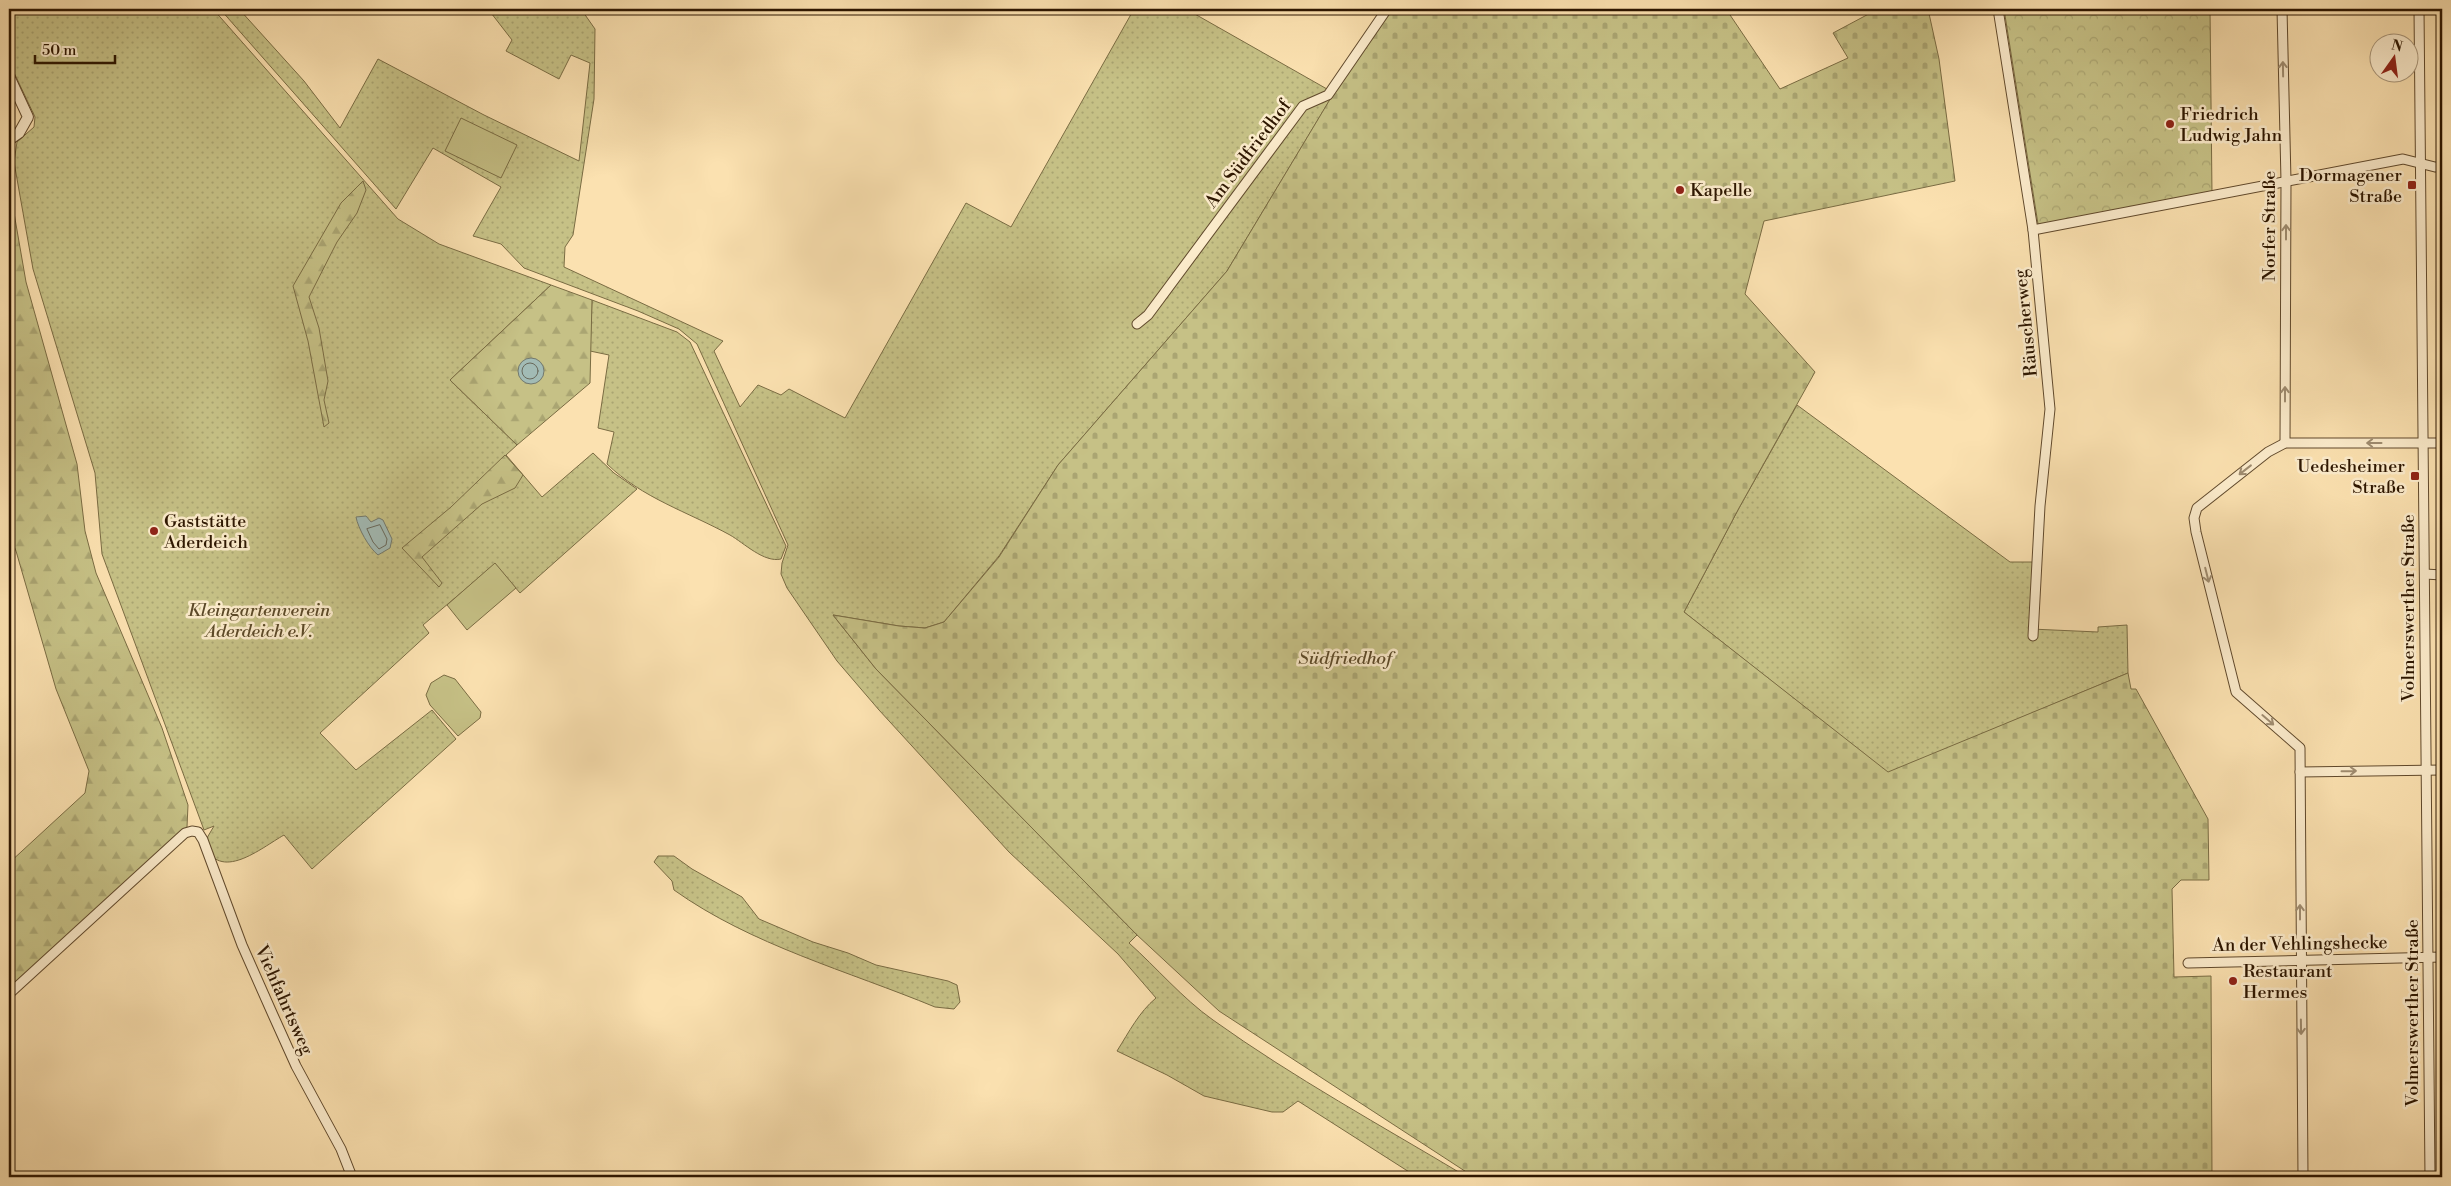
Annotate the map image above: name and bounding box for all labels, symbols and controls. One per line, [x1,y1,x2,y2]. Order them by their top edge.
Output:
scale bar [35,32,115,64]
north arrow [2368,32,2418,82]
text: N [2389,36,2404,56]
text: 50 m [42,41,76,60]
one-way arrow [2279,61,2288,77]
street label: Am Südfriedhof [1199,94,1297,213]
place label: Friedrich Ludwig Jahn [2180,103,2282,147]
marker: Friedrich Ludwig Jahn [2164,118,2176,130]
place label: Dormagener Straße [2299,164,2402,208]
street label: Norfer Straße [2258,171,2281,281]
place label: Kapelle [1690,179,1752,202]
marker: Dormagener Straße [2406,179,2418,191]
marker: Kapelle [1674,184,1686,196]
one-way arrow [2281,224,2291,240]
street label: Räuscherweg [2009,267,2043,378]
one-way arrow [2280,386,2290,402]
one-way arrow [2367,438,2383,448]
place label: Uedesheimer Straße [2297,455,2405,499]
one-way arrow [2238,465,2252,475]
marker: Uedesheimer Straße [2409,470,2421,482]
place label: Gaststätte Aderdeich [163,510,248,554]
street label: Volmerswerther Straße [2397,514,2420,703]
marker: Gaststätte Aderdeich [148,525,160,537]
one-way arrow [2203,567,2212,583]
park label: Kleingartenverein Aderdeich e.V. [188,599,331,643]
park label: Südfriedhof [1298,647,1396,670]
one-way arrow [2261,714,2274,725]
one-way arrow [2340,766,2357,776]
one-way arrow [2295,904,2305,920]
street label: Volmerswerther Straße [2401,919,2424,1108]
street label: An der Vehlingshecke [2211,931,2388,957]
street label: Viehfahrtsweg [249,941,319,1059]
place label: Restaurant Hermes [2243,960,2333,1004]
marker: Restaurant Hermes [2227,975,2239,987]
one-way arrow [2296,1018,2306,1034]

